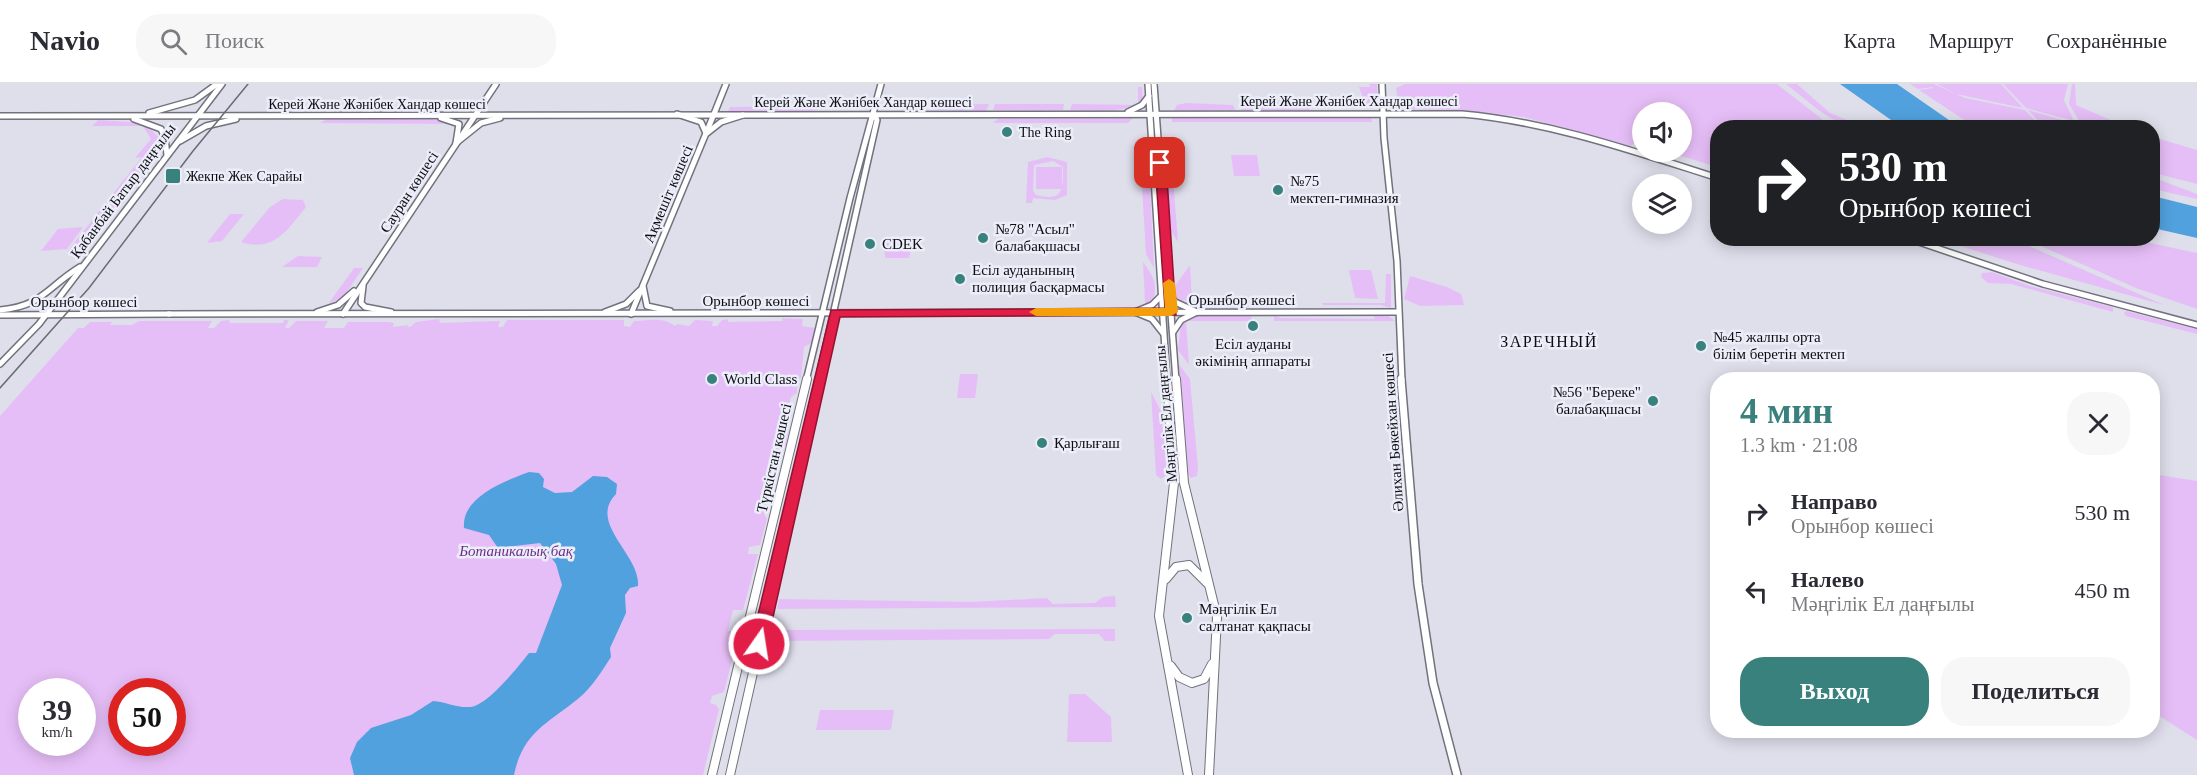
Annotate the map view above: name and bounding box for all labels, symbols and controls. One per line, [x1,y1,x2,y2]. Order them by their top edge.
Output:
search box [136,14,556,68]
text: Navio [30,25,100,56]
icon: search [157,25,190,58]
text: Поиск [205,28,264,53]
text: Карта [1844,29,1896,53]
text: Маршрут [1929,29,2013,53]
text: Сохранённые [2046,29,2167,53]
street label: Керей Және Жәнібек Хандар көшесі [1240,94,1458,109]
street label: Керей Және Жәнібек Хандар көшесі [754,95,972,110]
street label: Керей Және Жәнібек Хандар көшесі [268,97,486,112]
map controls [1632,102,1692,234]
button: sound [1632,102,1692,162]
street label: Қабанбай Батыр даңғылы [67,121,179,261]
marker: The Ring [1000,125,1014,139]
place label: The Ring [1019,125,1072,140]
pin [1134,137,1185,188]
street label: Ақмешіт көшесі [640,143,696,245]
icon: right [1740,144,1818,222]
text: 530 m [1839,144,1948,190]
icon: arrive [1143,146,1176,179]
street label: Сауран көшесі [377,148,441,236]
marker: Жекпе Жек Сарайы [164,167,182,185]
place label: Жекпе Жек Сарайы [186,169,303,184]
place label: №75 мектеп-гимназия [1290,173,1399,206]
button: layers [1632,174,1692,234]
marker: №75 мектеп-гимназия [1271,183,1285,197]
text: Орынбор көшесі [1839,193,2032,223]
place label: №78 "Асыл" балабақшасы [995,221,1080,254]
marker: №78 "Асыл" балабақшасы [976,231,990,245]
place label: CDEK [882,236,923,252]
marker: CDEK [863,237,877,251]
place label: Есіл ауданының полиция басқармасы [972,262,1105,295]
marker: Есіл ауданының полиция басқармасы [953,272,967,286]
street label: Орынбор көшесі [1188,292,1296,308]
street label: Орынбор көшесі [702,293,810,309]
street label: Орынбор көшесі [30,294,138,310]
marker: Есіл ауданы әкімінің аппараты [1246,319,1260,333]
place label: №45 жалпы орта білім беретін мектеп [1713,329,1845,362]
district label: ЗАРЕЧНЫЙ [1500,332,1598,350]
place label: Есіл ауданы әкімінің аппараты [1195,336,1311,369]
marker: №45 жалпы орта білім беретін мектеп [1694,339,1708,353]
street label: Мәңгілік Ел даңғылы [1152,345,1180,483]
street label: Әлихан Бөкейхан көшесі [1379,352,1407,512]
place label: World Class [724,371,798,387]
marker: World Class [705,372,719,386]
place label: №56 "Береке" балабақшасы [1553,384,1641,417]
text: 4 мин [1740,391,1833,431]
button: close [2067,392,2130,455]
marker: №56 "Береке" балабақшасы [1646,394,1660,408]
street label: Түркістан көшесі [754,402,794,514]
text: 1.3 km · 21:08 [1740,434,1858,456]
place label: Қарлығаш [1054,435,1120,451]
marker: Қарлығаш [1035,436,1049,450]
text: Направо [1791,489,1877,514]
icon: right [1740,497,1773,530]
text: 530 m [2074,500,2130,525]
text: Орынбор көшесі [1791,515,1934,537]
park label: Ботаникалық бақ [458,543,574,559]
text: Налево [1791,567,1864,592]
icon: left [1740,575,1773,608]
text: 450 m [2074,578,2130,603]
text: Мәңгілік Ел даңғылы [1791,593,1974,615]
place label: Мәңгілік Ел салтанат қақпасы [1199,601,1311,634]
marker: Мәңгілік Ел салтанат қақпасы [1180,611,1194,625]
position arrow [727,612,791,676]
button: Выход [1740,657,1929,726]
button: Поделиться [1941,657,2130,726]
speed limit sign: 50 [108,678,186,756]
text: 39 [42,693,72,726]
text: km/h [42,724,72,740]

